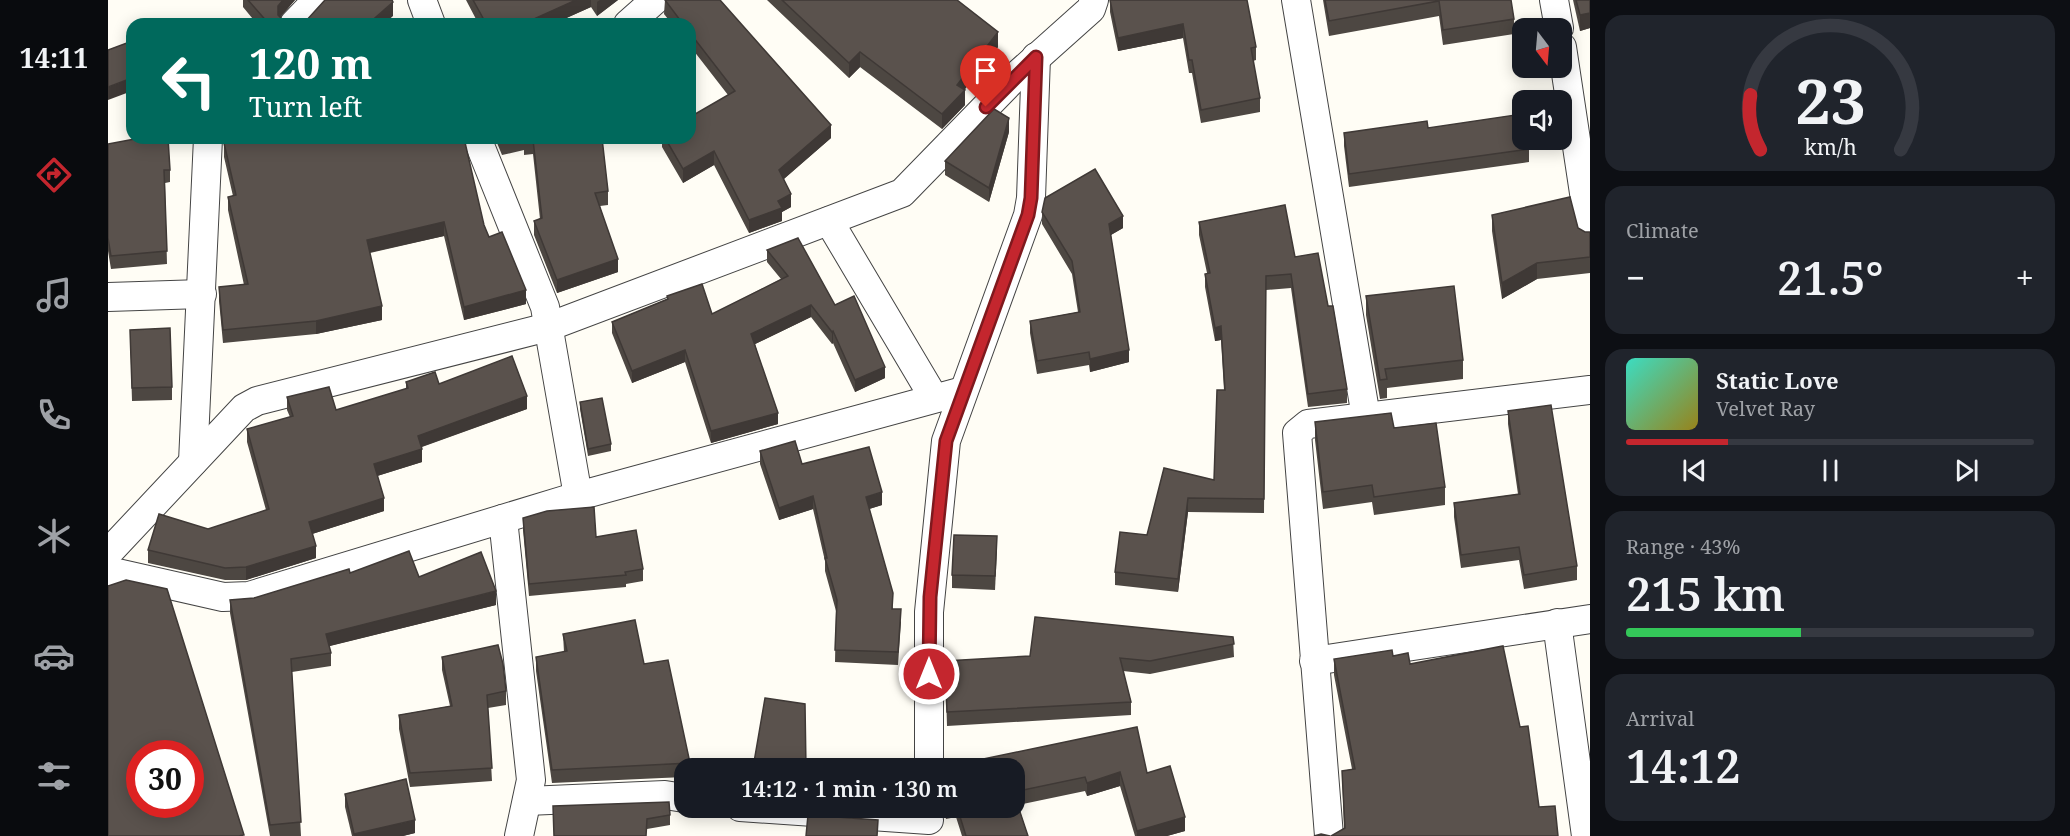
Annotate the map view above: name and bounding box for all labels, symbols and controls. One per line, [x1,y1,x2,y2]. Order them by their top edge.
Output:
north arrow [1512,18,1572,78]
map controls [1512,18,1572,150]
text: 120 m [249,34,373,91]
text: 14:11 [19,39,89,76]
icon: left [150,42,228,120]
pin [960,45,1011,107]
icon: arrive [969,54,1002,87]
text: 23 [1795,57,1865,142]
text: Turn left [249,88,362,125]
button: sound [1512,90,1572,150]
text: km/h [1804,132,1857,161]
icon: directions [33,154,75,196]
text: Climate [1626,217,1699,244]
text: 21.5° [1777,247,1884,308]
text: − [1626,255,1645,300]
text: + [2016,255,2034,300]
icon: music [33,274,75,316]
text: Static Love [1716,365,1839,395]
icon: phone [33,394,75,436]
text: Velvet Ray [1716,395,1815,422]
icon: previous [1678,454,1711,487]
icon: pause [1814,454,1847,487]
icon: next [1950,454,1983,487]
icon: climate [33,515,75,557]
text: Range · 43% [1626,533,1740,560]
text: 215 km [1626,563,1785,624]
icon: car [33,635,75,677]
position arrow [897,642,961,706]
text: Arrival [1626,705,1694,732]
text: 14:12 [1626,735,1741,796]
speed limit sign: 30 [126,740,204,818]
icon: filters [33,755,75,797]
text: 14:12 · 1 min · 130 m [741,773,958,803]

